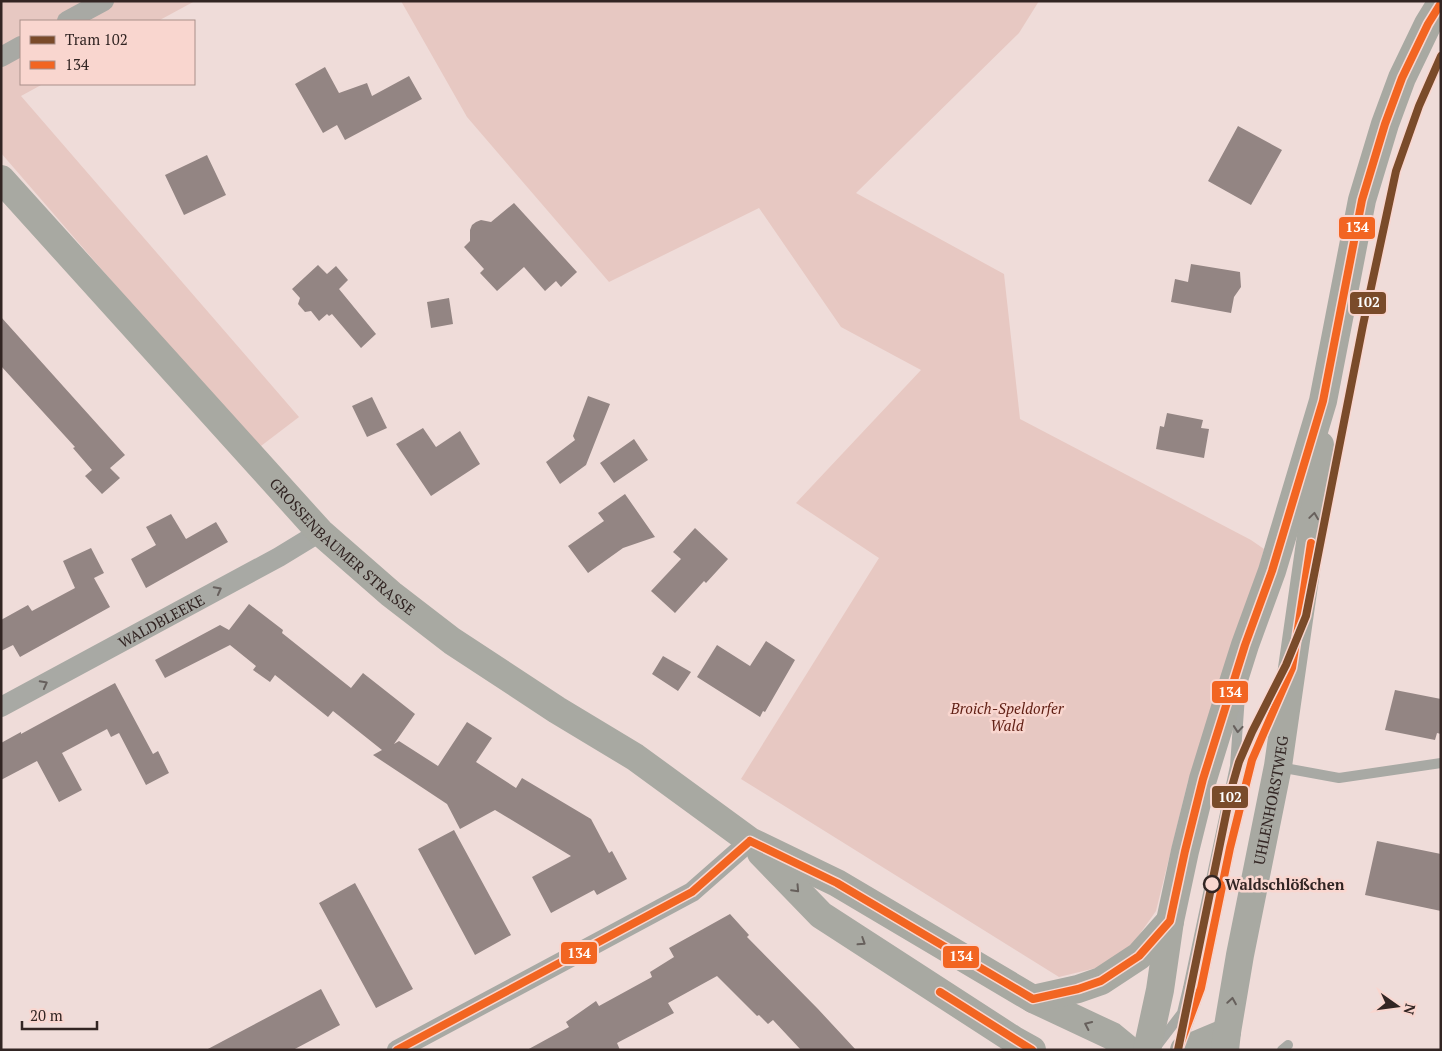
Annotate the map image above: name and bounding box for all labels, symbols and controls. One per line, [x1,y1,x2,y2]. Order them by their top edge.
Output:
legend [20,20,195,85]
text: Tram 102 [65,29,128,49]
text: 134 [65,54,89,74]
line badge: 134 [1338,216,1376,240]
text: 134 [1345,217,1369,236]
line badge: 102 [1349,291,1387,315]
text: 102 [1356,292,1380,311]
street label: GROSSENBAUMER STRASSE [265,473,420,619]
one-way arrow [1308,512,1319,520]
one-way arrow [212,586,221,596]
street label: WALDBLEEKE [115,589,208,652]
one-way arrow [39,680,48,690]
line badge: 134 [1211,680,1249,704]
text: 134 [1218,682,1242,701]
park label: Broich-Speldorfer Wald [949,698,1065,735]
one-way arrow [1232,725,1243,733]
street label: UHLENHORSTWEG [1248,734,1292,866]
line badge: 102 [1211,785,1249,809]
text: 102 [1218,787,1242,806]
place label: Waldschlößchen [1225,874,1345,894]
marker: Waldschlößchen [1203,875,1221,893]
one-way arrow [790,883,799,892]
one-way arrow [856,935,865,945]
line badge: 134 [560,941,598,965]
text: 134 [567,943,591,962]
line badge: 134 [942,945,980,969]
text: 134 [949,946,973,965]
north arrow [1372,981,1422,1031]
one-way arrow [1227,997,1237,1006]
scale bar [22,998,98,1030]
text: N [1400,1002,1421,1017]
text: 20 m [30,1005,63,1025]
one-way arrow [1084,1020,1093,1031]

